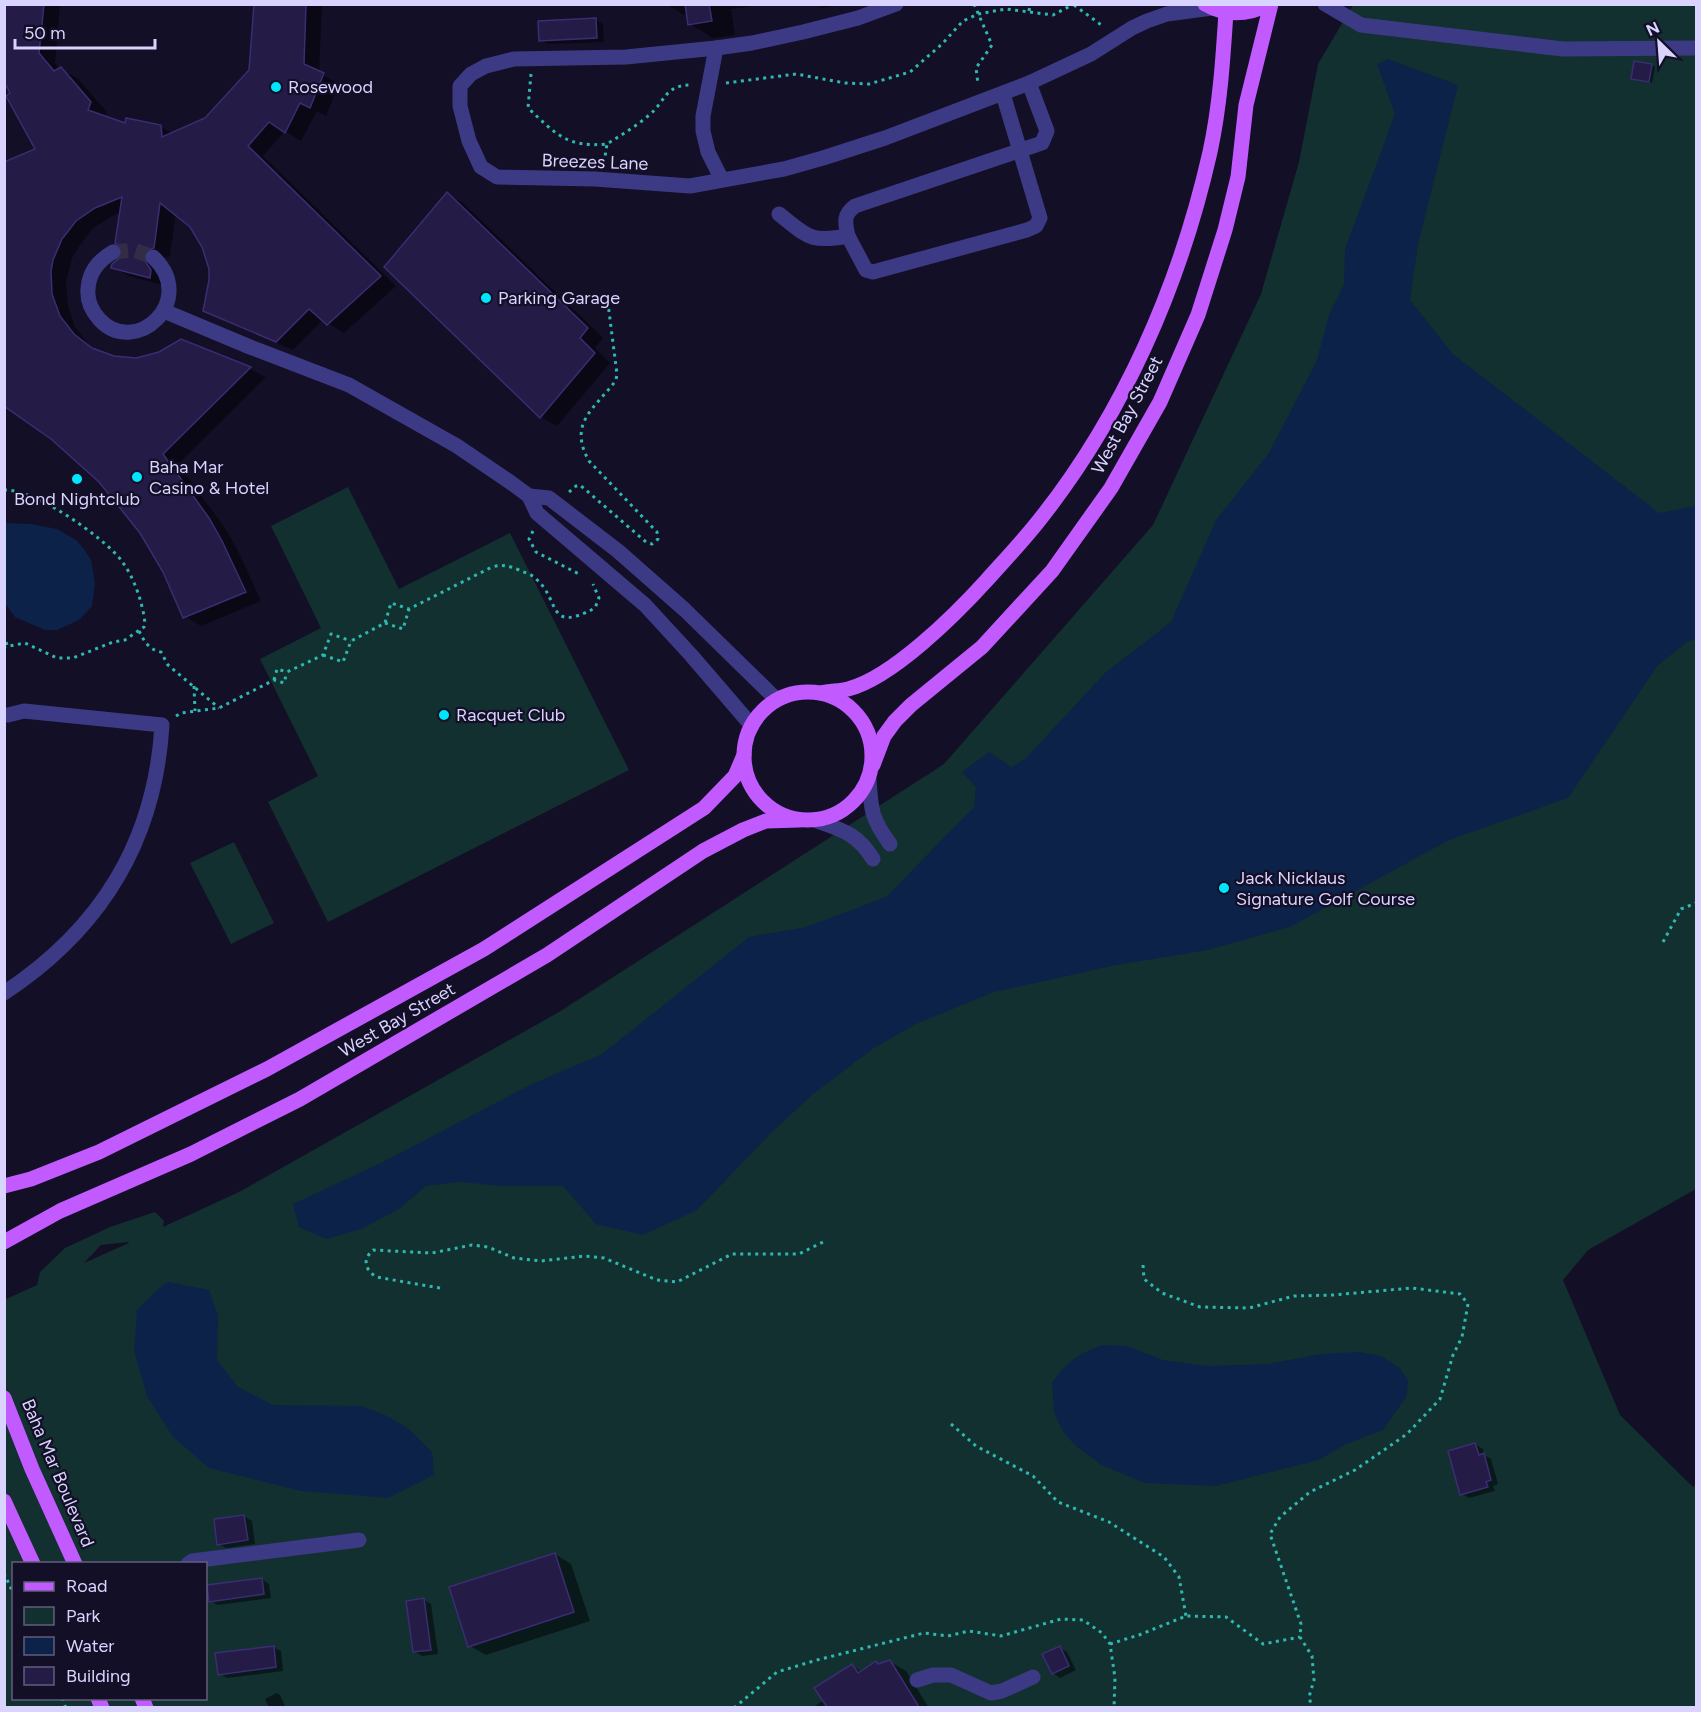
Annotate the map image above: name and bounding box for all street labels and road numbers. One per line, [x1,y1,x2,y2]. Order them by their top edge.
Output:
street label: Breezes Lane [541,149,649,175]
street label: West Bay Street [1087,352,1167,478]
street label: West Bay Street [335,978,459,1062]
street label: Baha Mar Boulevard [17,1396,99,1550]

